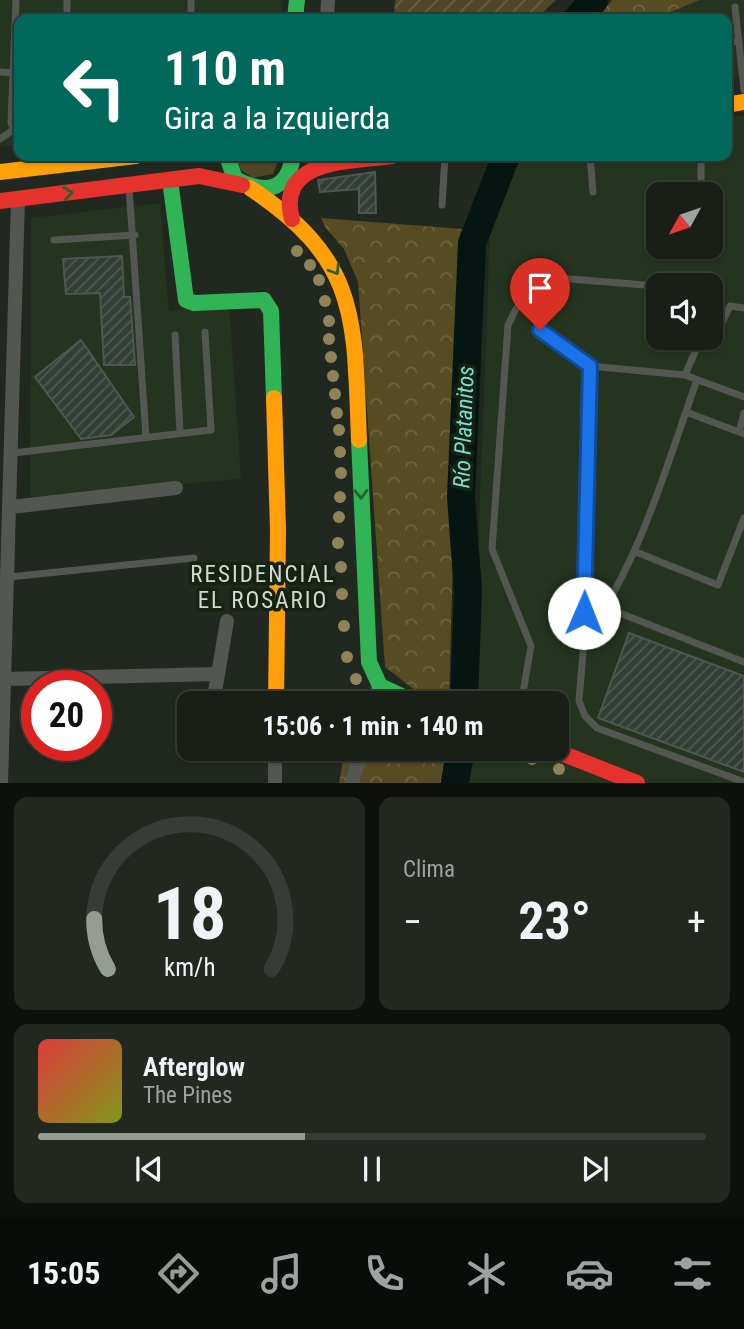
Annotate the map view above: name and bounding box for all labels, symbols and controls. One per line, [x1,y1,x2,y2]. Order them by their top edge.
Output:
text: 110 m [164,40,286,97]
icon: left [49,42,140,133]
text: Gira a la izquierda [164,99,390,137]
north arrow [646,182,723,259]
map controls [646,182,723,350]
one-way arrow [62,185,74,200]
pin [510,258,570,330]
one-way arrow [327,263,340,276]
icon: arrive [521,269,559,307]
button: sound [646,273,723,350]
water label: Río Platanitos [448,365,480,489]
one-way arrow [353,489,368,500]
district label: RESIDENCIAL EL ROSARIO [190,561,336,614]
position arrow [547,576,621,650]
speed limit sign: 20 [21,670,112,761]
text: 15:06 · 1 min · 140 m [263,711,483,741]
text: Clima [403,856,455,883]
text: 18 [153,872,226,958]
text: 23° [518,891,591,952]
text: − [403,900,422,944]
text: + [687,900,706,944]
text: km/h [164,953,215,982]
text: Afterglow [143,1052,245,1082]
text: The Pines [143,1082,233,1109]
icon: previous [130,1150,168,1188]
icon: pause [353,1150,391,1188]
icon: next [576,1150,614,1188]
icon: directions [154,1249,203,1298]
icon: music [257,1249,306,1298]
icon: phone [360,1249,409,1298]
icon: climate [462,1249,511,1298]
icon: car [565,1249,614,1298]
icon: filters [668,1249,717,1298]
text: 15:05 [27,1254,100,1292]

